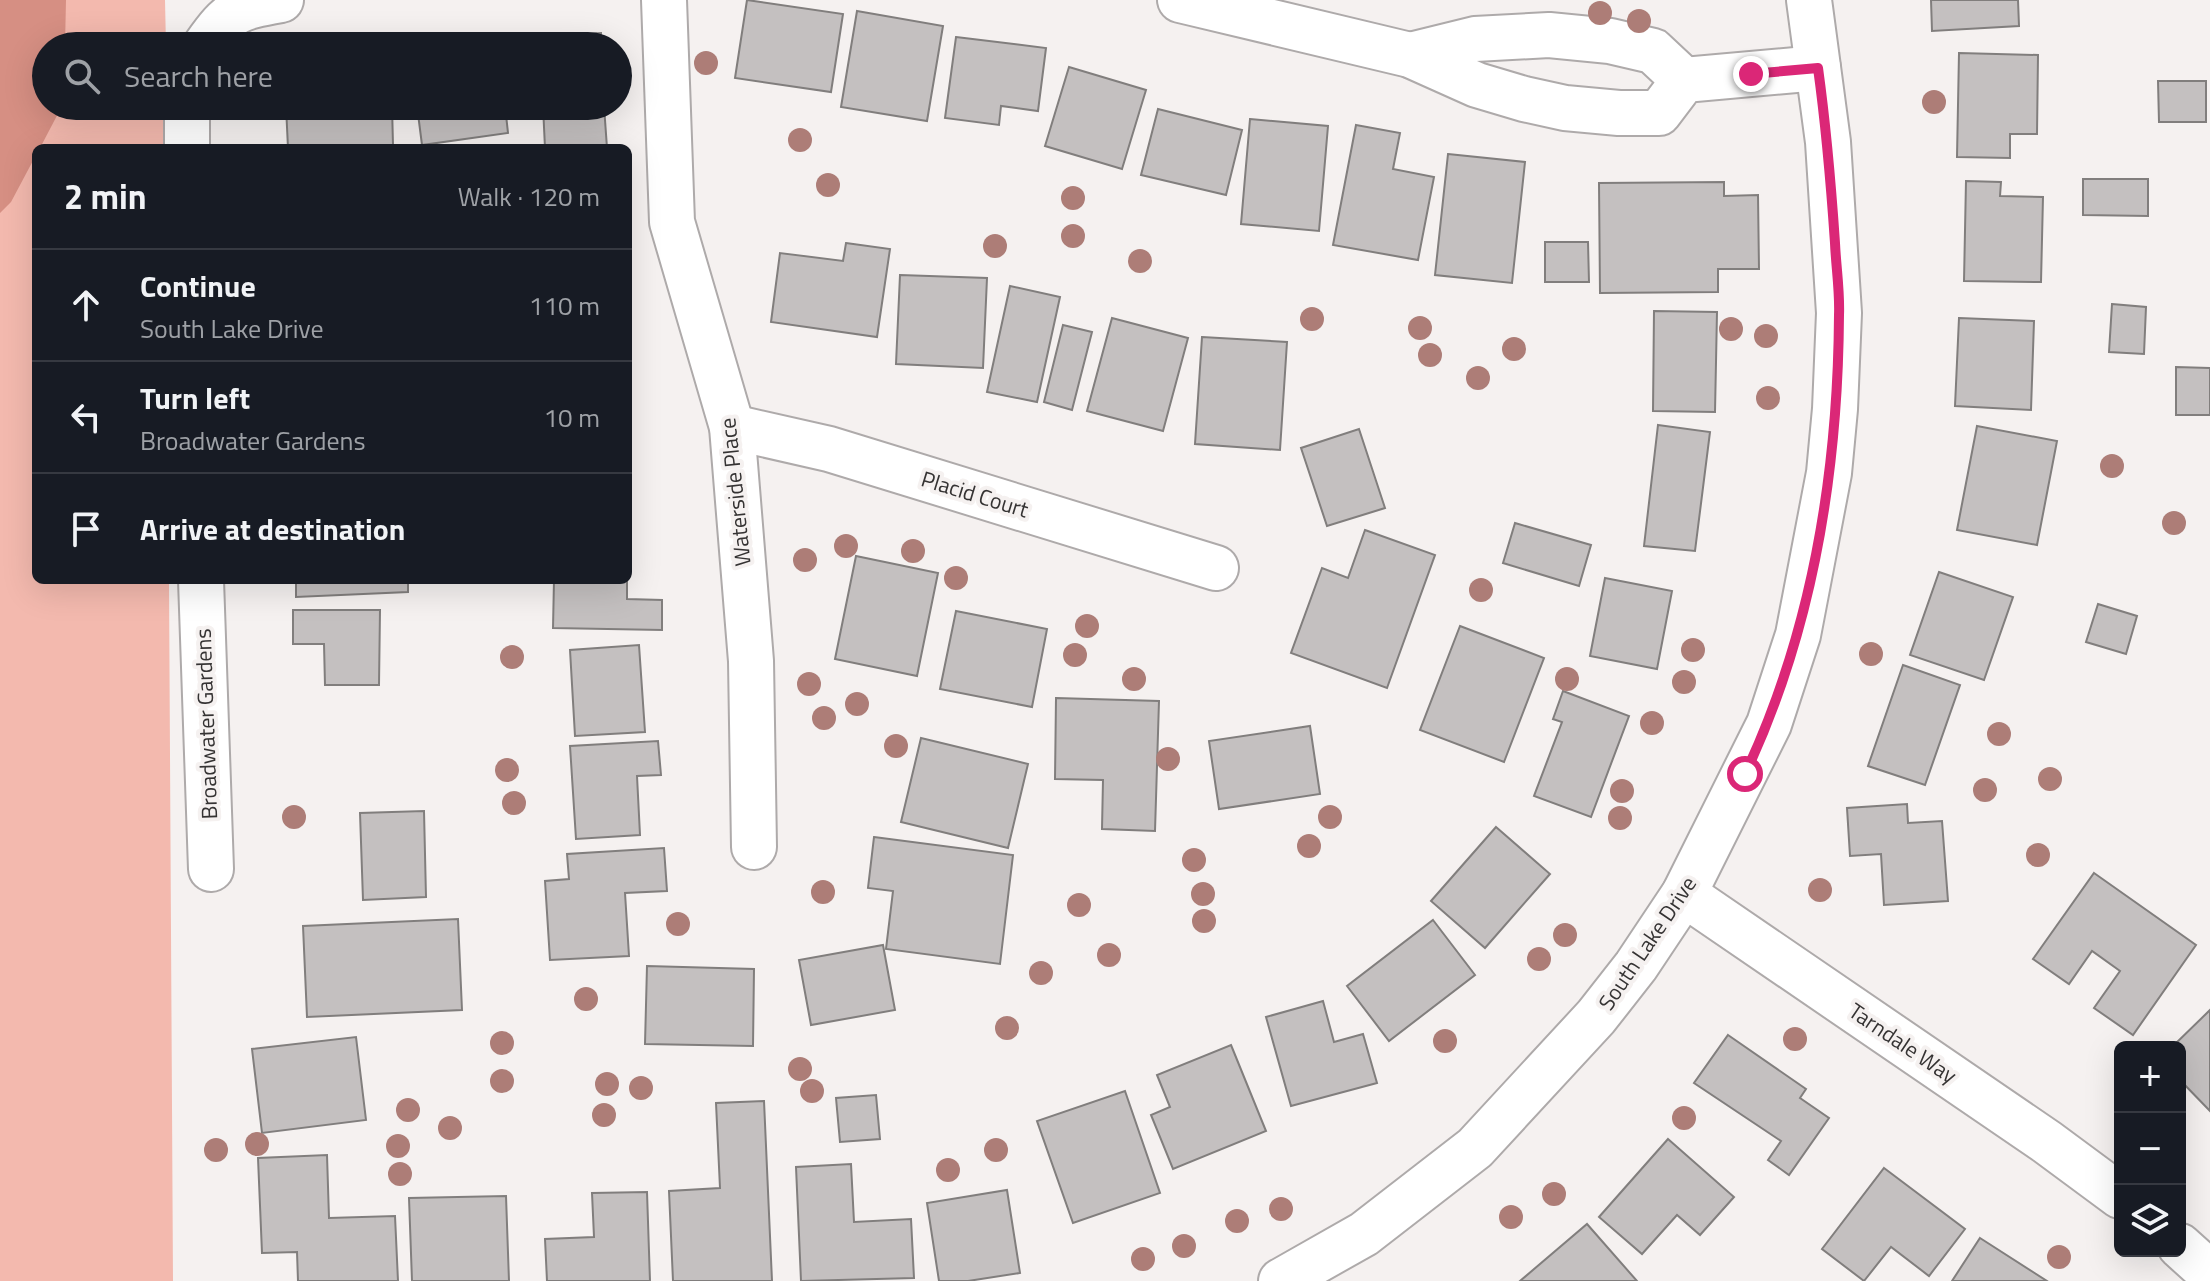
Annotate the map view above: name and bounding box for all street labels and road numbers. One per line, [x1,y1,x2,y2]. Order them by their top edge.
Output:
street label: Waterside Place [710,416,760,568]
street label: Placid Court [917,462,1033,526]
street label: Broadwater Gardens [186,628,226,820]
street label: South Lake Drive [1589,869,1705,1017]
street label: Tarndale Way [1842,994,1964,1092]

